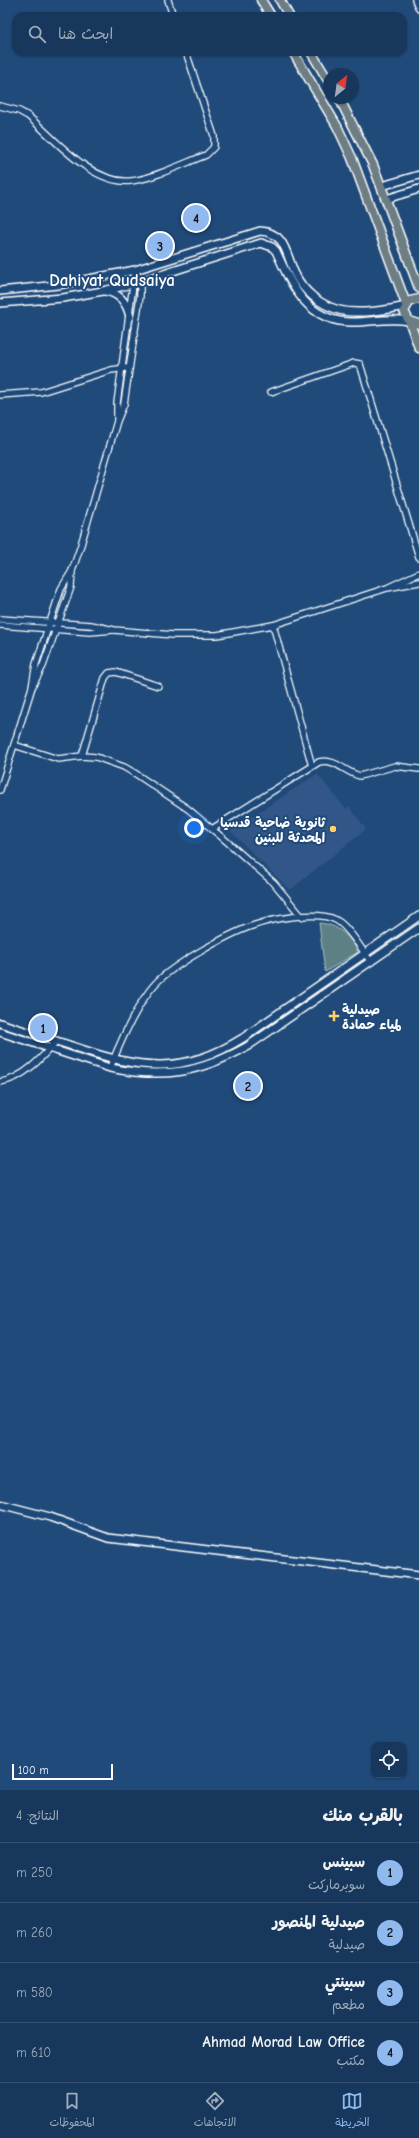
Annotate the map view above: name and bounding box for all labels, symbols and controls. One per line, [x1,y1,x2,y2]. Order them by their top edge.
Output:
search box [12,12,407,56]
icon: search [26,23,48,45]
text: ابحث هنا [58,25,113,43]
north arrow [323,68,359,104]
pin: 4 [183,203,209,233]
pin: 3 [147,231,173,261]
district label: Dahiyat Qudsaiya [49,271,175,290]
place label: ثانوية ضاحية قدسيا المحدثة للبنين [220,815,326,846]
your location [184,818,204,838]
marker: ثانوية ضاحية قدسيا المحدثة للبنين [328,824,338,834]
place label: صيدلية لمياء حمادة [342,1002,401,1033]
marker: صيدلية لمياء حمادة [329,1011,339,1021]
pin: 1 [30,1013,56,1043]
pin: 2 [235,1071,261,1101]
map controls [371,1742,407,1778]
button: locate [371,1742,407,1778]
scale bar [12,1762,113,1781]
text: 100 m [18,1764,49,1777]
text: بالقرب منك [322,1806,403,1825]
text: النتائج: 4 [16,1808,59,1823]
text: سبينس [323,1853,365,1871]
text: 250 m [16,1865,53,1880]
text: 1 [387,1865,393,1880]
text: سوبرماركت [308,1877,365,1892]
text: صيدلية المنصور [273,1913,365,1931]
text: 260 m [16,1925,53,1940]
text: 2 [387,1925,393,1940]
text: صيدلية [328,1937,365,1952]
text: سبينتي [325,1973,365,1991]
text: 580 m [16,1985,53,2000]
text: 3 [387,1985,393,2000]
text: مطعم [332,1997,365,2012]
text: Ahmad Morad Law Office [203,2033,365,2051]
text: 610 m [16,2045,51,2060]
text: 4 [387,2045,393,2060]
text: مكتب [337,2053,365,2068]
tab: المحفوظات [50,2090,95,2132]
tab: الاتجاهات [194,2090,236,2132]
tab: الخريطة [335,2090,370,2132]

